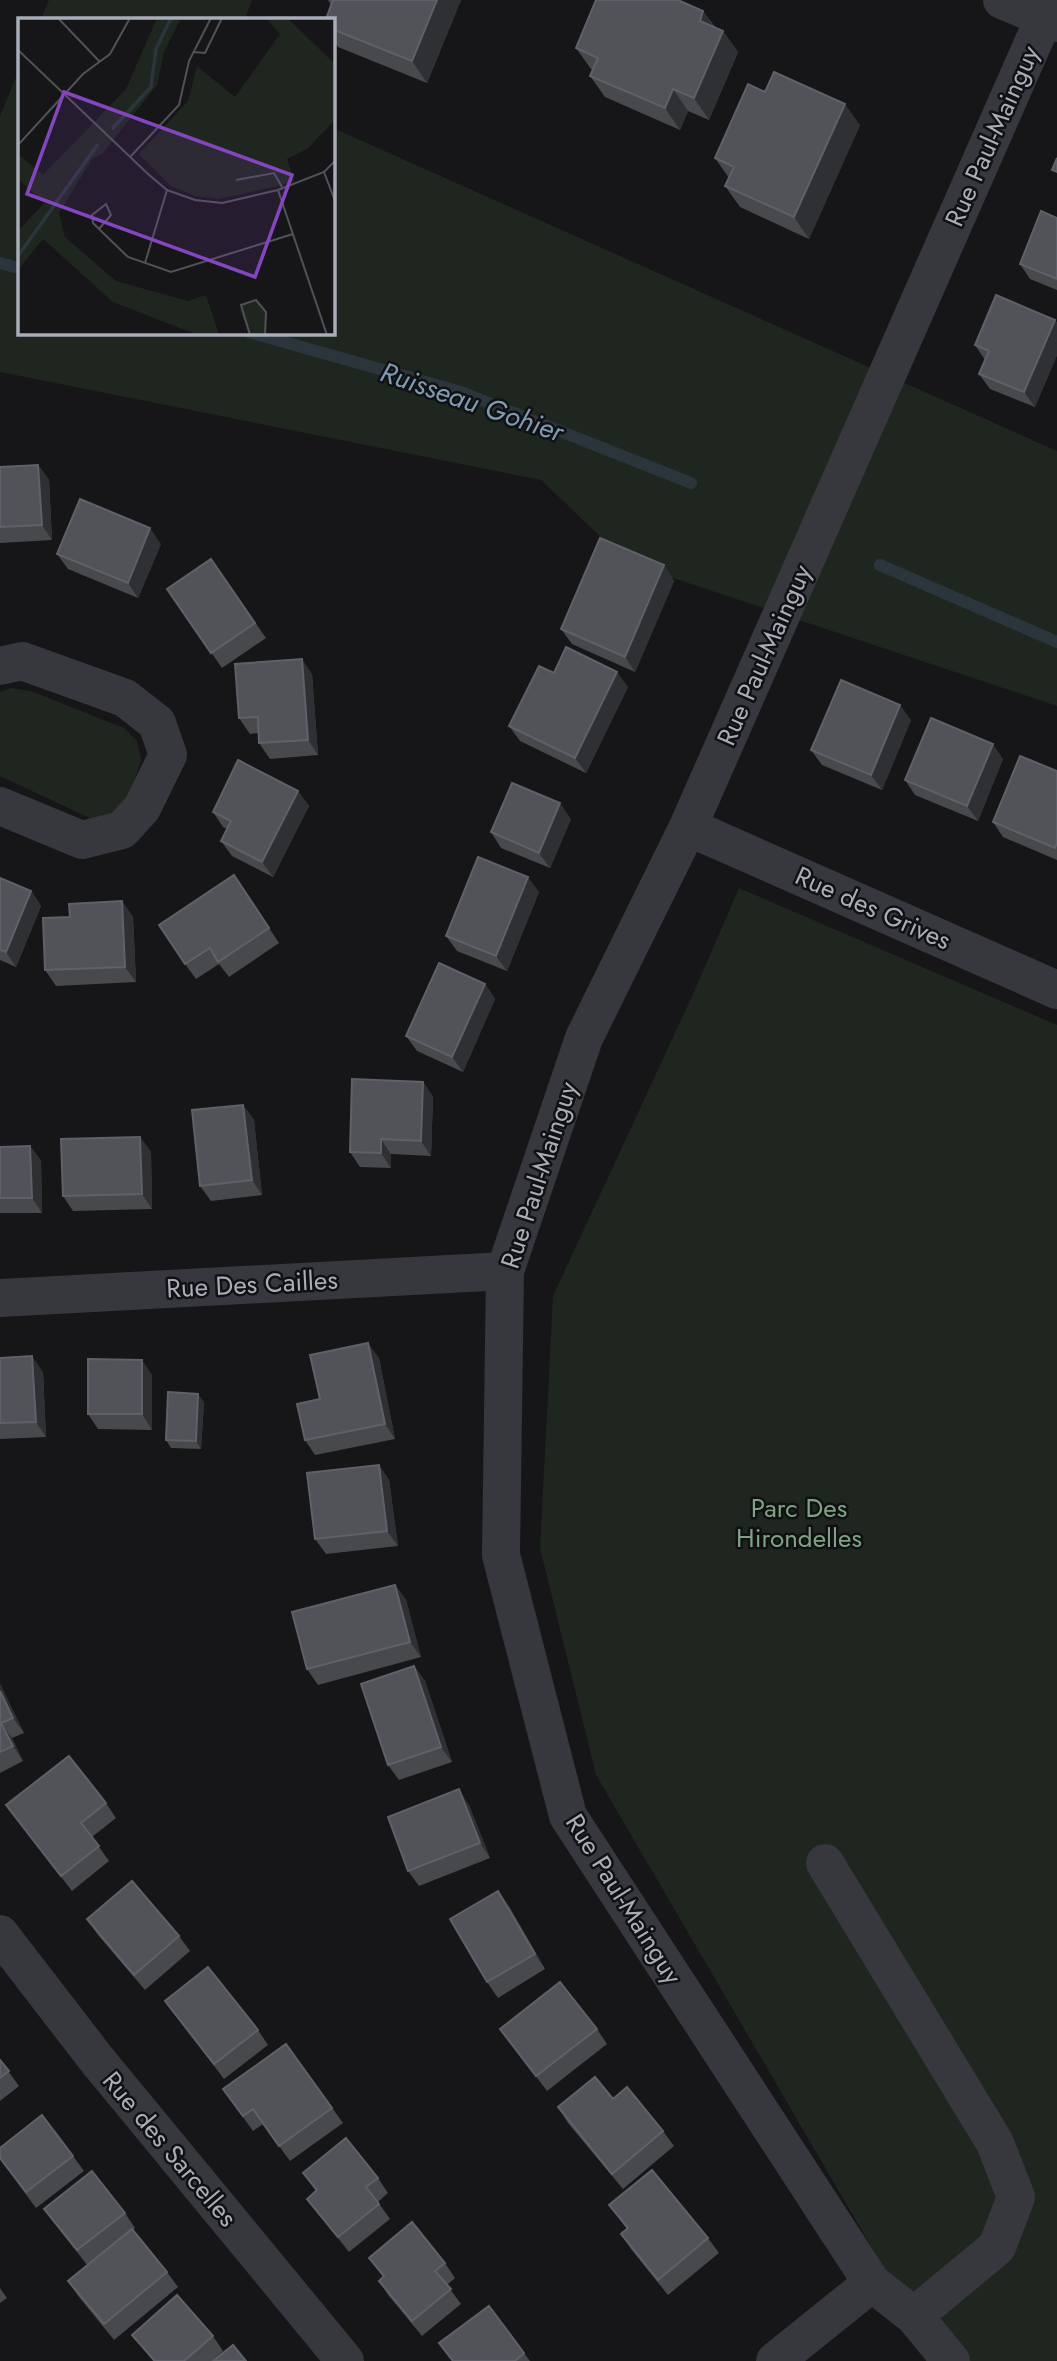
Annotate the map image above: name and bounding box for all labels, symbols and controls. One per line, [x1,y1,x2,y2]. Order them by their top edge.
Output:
inset map [18,18,334,334]
street label: Rue Paul-Mainguy [935,39,1049,233]
water label: Ruisseau Gohier [375,352,571,453]
street label: Rue Paul-Mainguy [707,558,821,752]
street label: Rue des Grives [789,857,957,959]
street label: Rue Paul-Mainguy [491,1076,587,1273]
street label: Rue Des Cailles [165,1261,339,1307]
park label: Parc Des Hirondelles [736,1489,862,1557]
street label: Rue Paul-Mainguy [556,1807,692,1992]
street label: Rue des Sarcelles [93,2063,247,2235]

